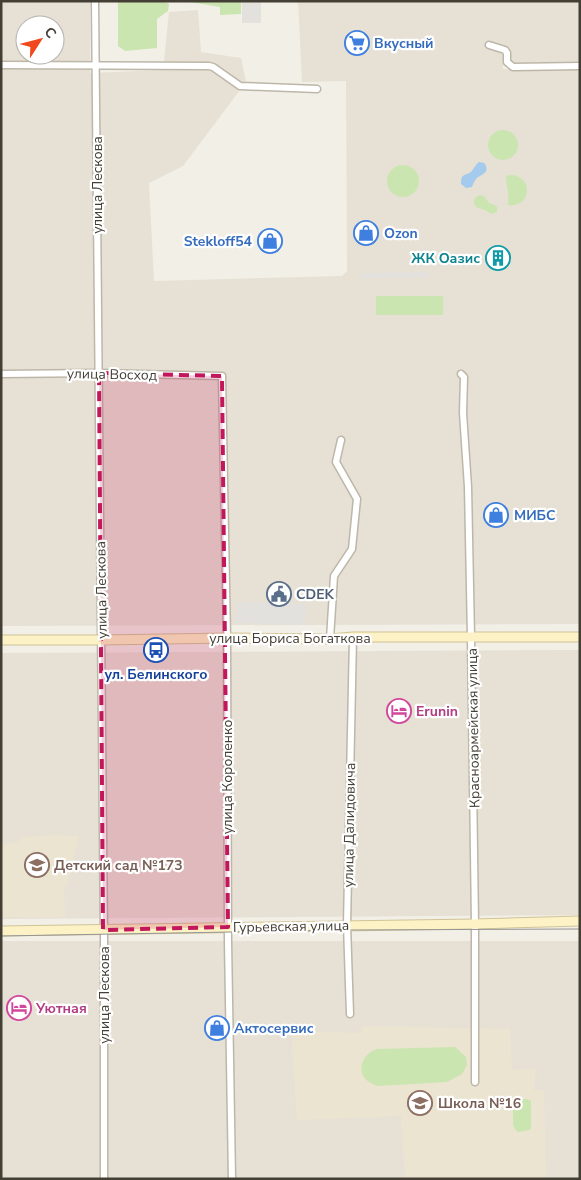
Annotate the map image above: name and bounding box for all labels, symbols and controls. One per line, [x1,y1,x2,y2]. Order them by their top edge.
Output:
north arrow [15,15,65,65]
text: С [40,23,61,42]
supermarket icon: Вкусный [344,30,370,56]
place label: Вкусный [374,34,434,53]
street label: улица Лескова [88,136,107,234]
shop icon: Ozon [353,220,379,246]
place label: Ozon [384,224,418,243]
shop icon: Stekloff54 [257,228,283,254]
place label: Stekloff54 [184,232,253,251]
building icon: ЖК Оазис [485,245,511,271]
place label: ЖК Оазис [411,249,480,268]
street label: улица Восход [67,364,157,385]
shop icon: МИБС [483,502,509,528]
place label: МИБС [514,506,556,525]
street label: улица Лескова [91,541,112,639]
public building icon: CDEK [266,581,292,607]
place label: CDEK [296,585,335,604]
street label: улица Бориса Богаткова [209,629,371,648]
bus stop icon: ул. Белинского [143,637,169,663]
street label: Красноармейская улица [463,648,484,808]
place label: ул. Белинского [105,665,207,684]
hotel icon: Erunin [386,698,412,724]
place label: Erunin [416,702,458,721]
street label: улица Короленко [218,720,237,834]
street label: улица Далидовича [339,763,360,887]
school or university icon: Детский сад №173 [24,852,50,878]
place label: Детский сад №173 [54,856,183,875]
street label: Гурьевская улица [233,916,349,937]
street label: улица Лескова [95,946,114,1044]
hotel icon: Уютная [6,995,32,1021]
place label: Уютная [35,999,87,1018]
shop icon: Актосервис [204,1015,230,1041]
place label: Актосервис [234,1019,314,1038]
school or university icon: Школа №16 [407,1090,433,1116]
place label: Школа №16 [438,1094,521,1113]

